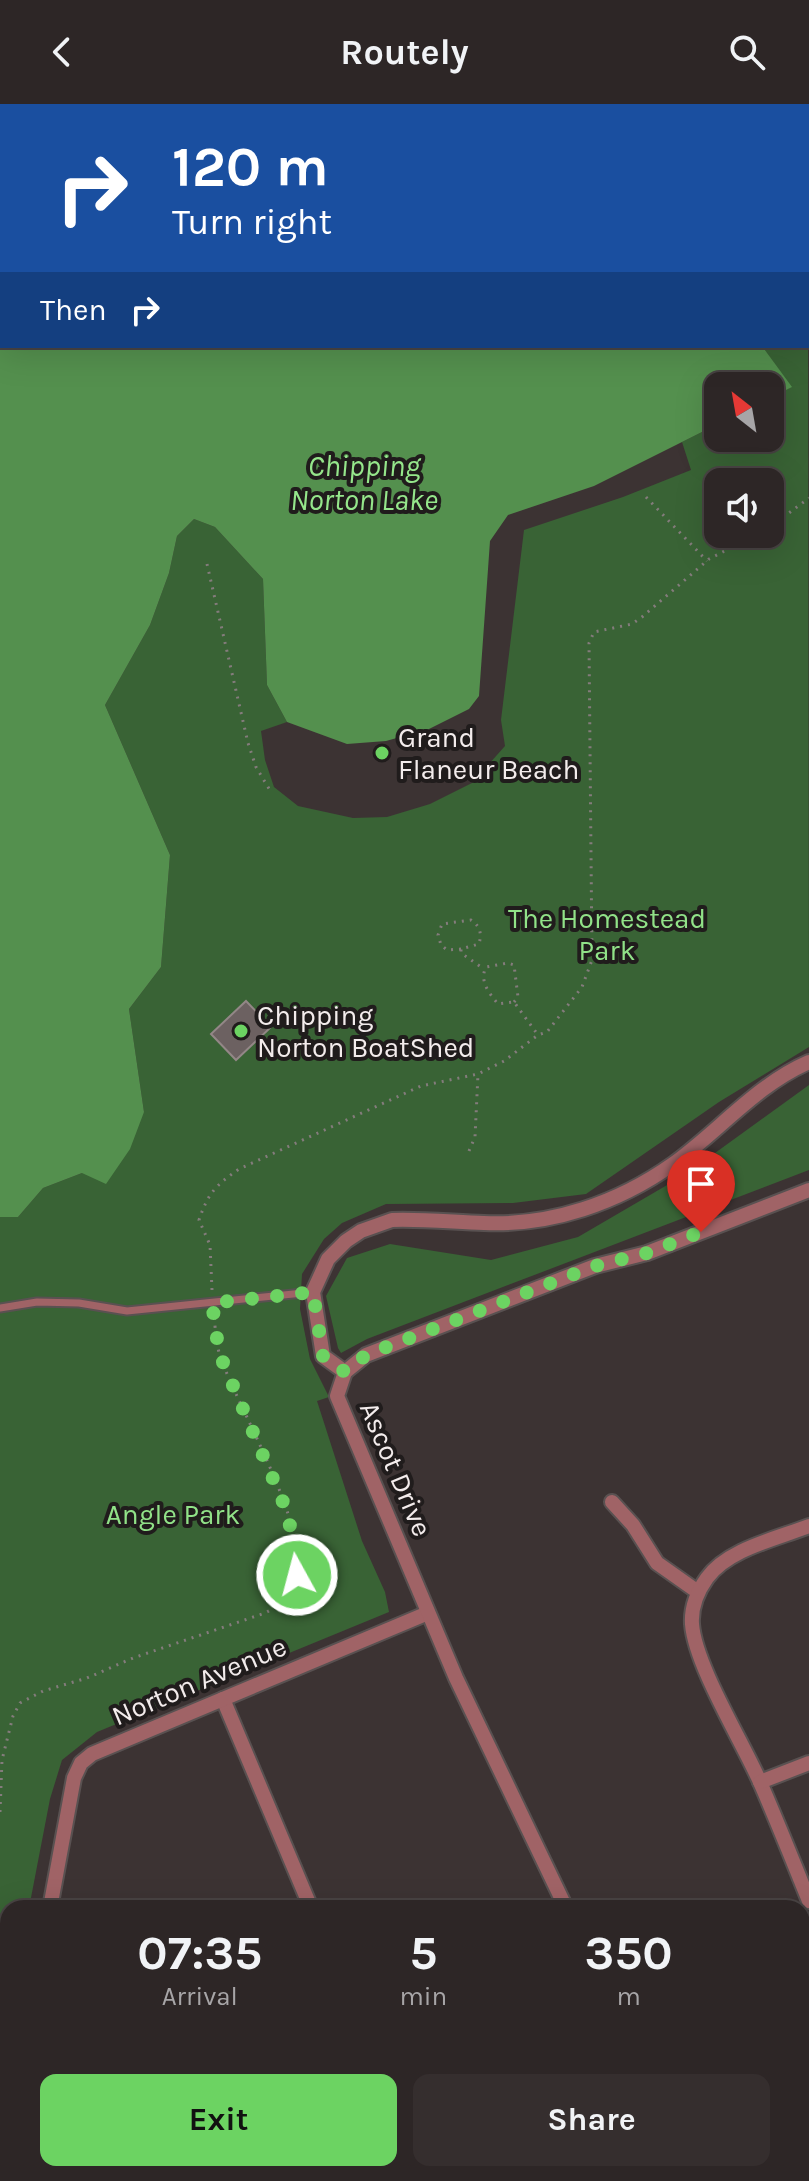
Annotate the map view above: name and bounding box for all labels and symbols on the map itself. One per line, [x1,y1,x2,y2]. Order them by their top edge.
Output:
north arrow [704,372,784,452]
water label: Chipping Norton Lake [290,448,438,518]
place label: Grand Flaneur Beach [398,721,579,786]
marker: Grand Flaneur Beach [373,744,391,762]
park label: The Homestead Park [508,902,706,967]
place label: Chipping Norton BoatShed [257,999,474,1064]
marker: Chipping Norton BoatShed [232,1022,250,1040]
pin [667,1150,735,1232]
street label: Ascot Drive [353,1397,439,1541]
park label: Angle Park [106,1498,240,1531]
position arrow [255,1533,339,1617]
street label: Norton Avenue [107,1629,291,1733]

